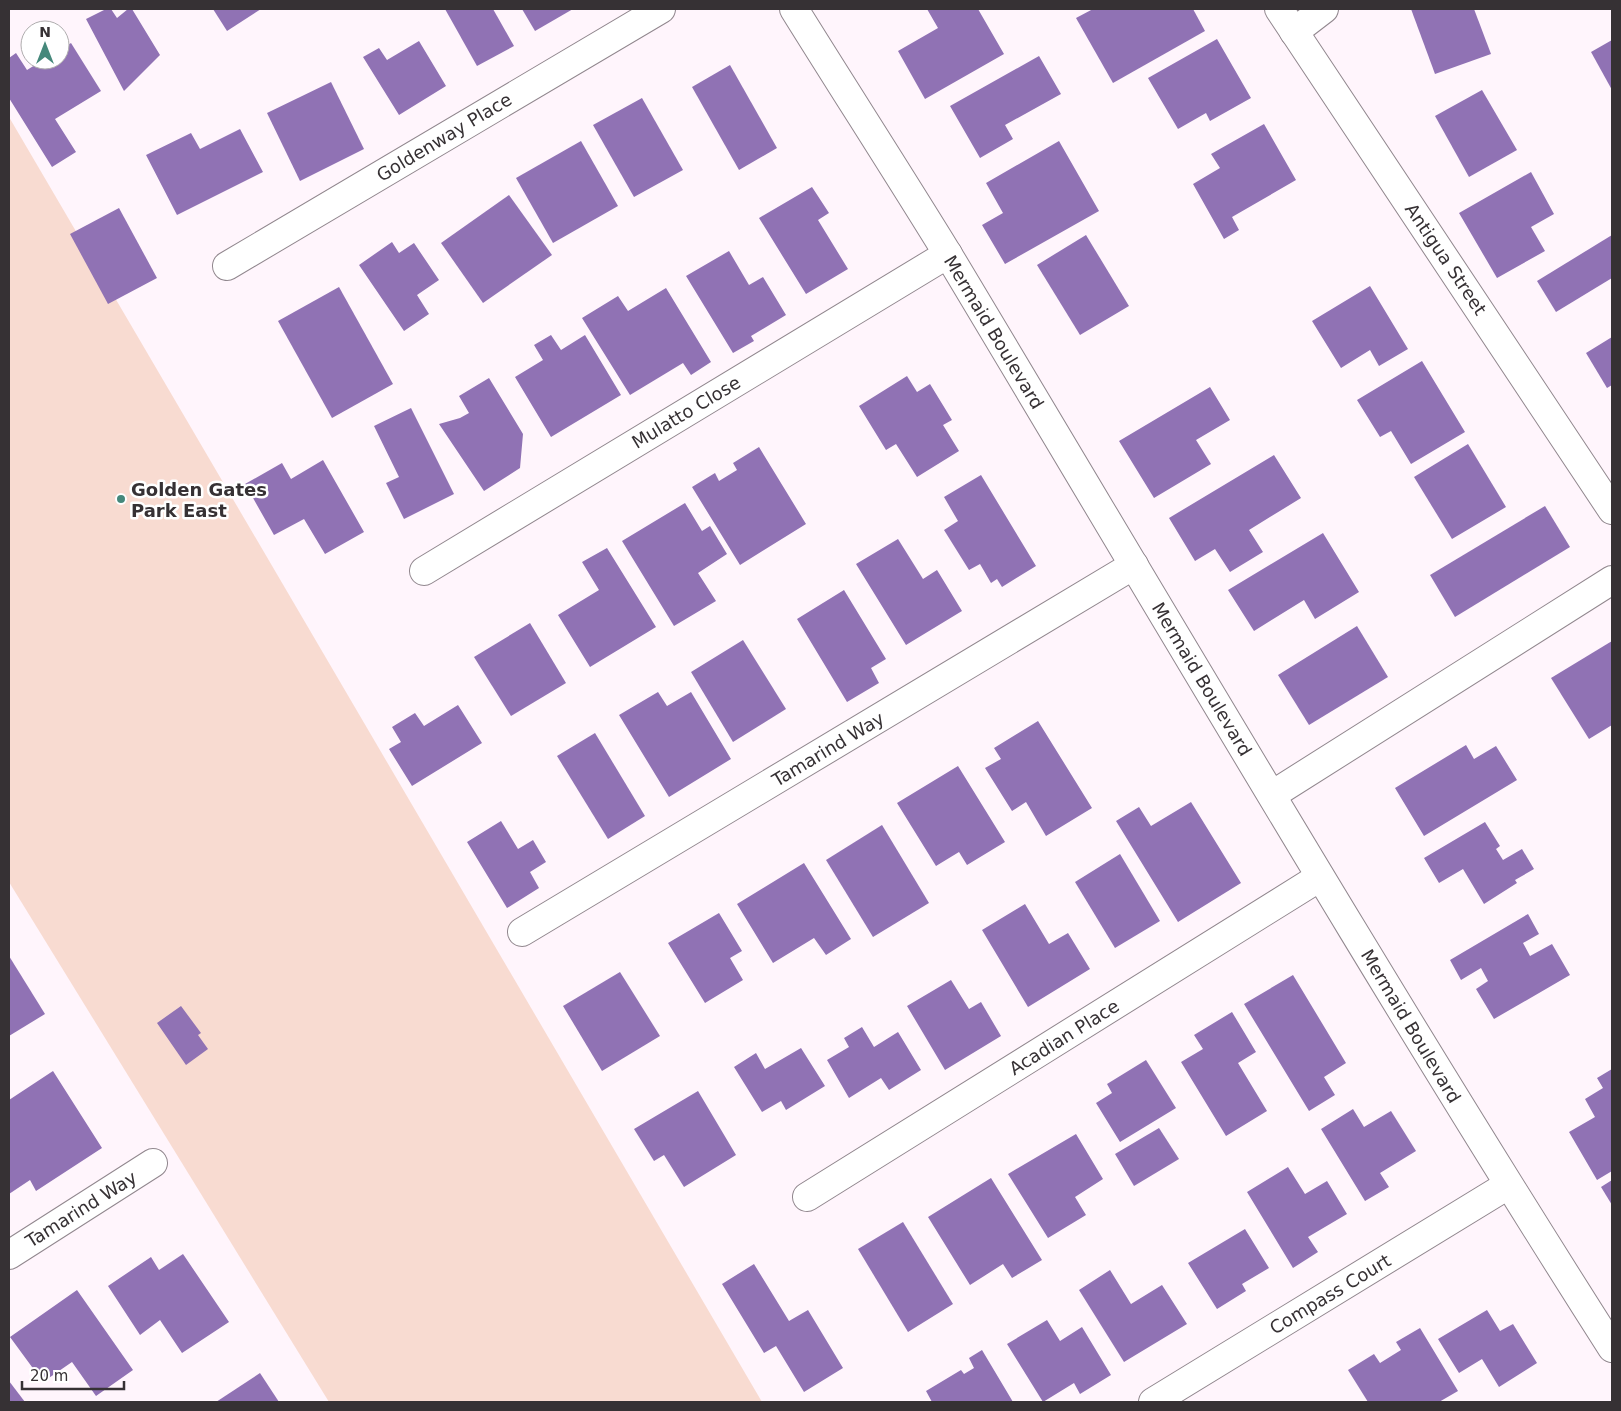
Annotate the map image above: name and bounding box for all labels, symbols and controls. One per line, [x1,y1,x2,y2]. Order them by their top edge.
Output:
north arrow [20,20,70,70]
text: N [39,24,51,40]
street label: Goldenway Place [373,88,515,186]
street label: Antigua Street [1401,199,1491,319]
street label: Mermaid Boulevard [940,251,1048,413]
street label: Mulatto Close [628,371,744,453]
place label: Golden Gates Park East [131,479,267,521]
marker: Golden Gates Park East [115,493,127,505]
street label: Mermaid Boulevard [1148,598,1256,760]
street label: Tamarind Way [767,707,888,791]
street label: Mermaid Boulevard [1357,945,1465,1107]
street label: Acadian Place [1005,995,1123,1079]
street label: Tamarind Way [21,1166,141,1252]
street label: Compass Court [1266,1250,1394,1338]
scale bar [22,1358,125,1390]
text: 20 m [30,1367,68,1385]

